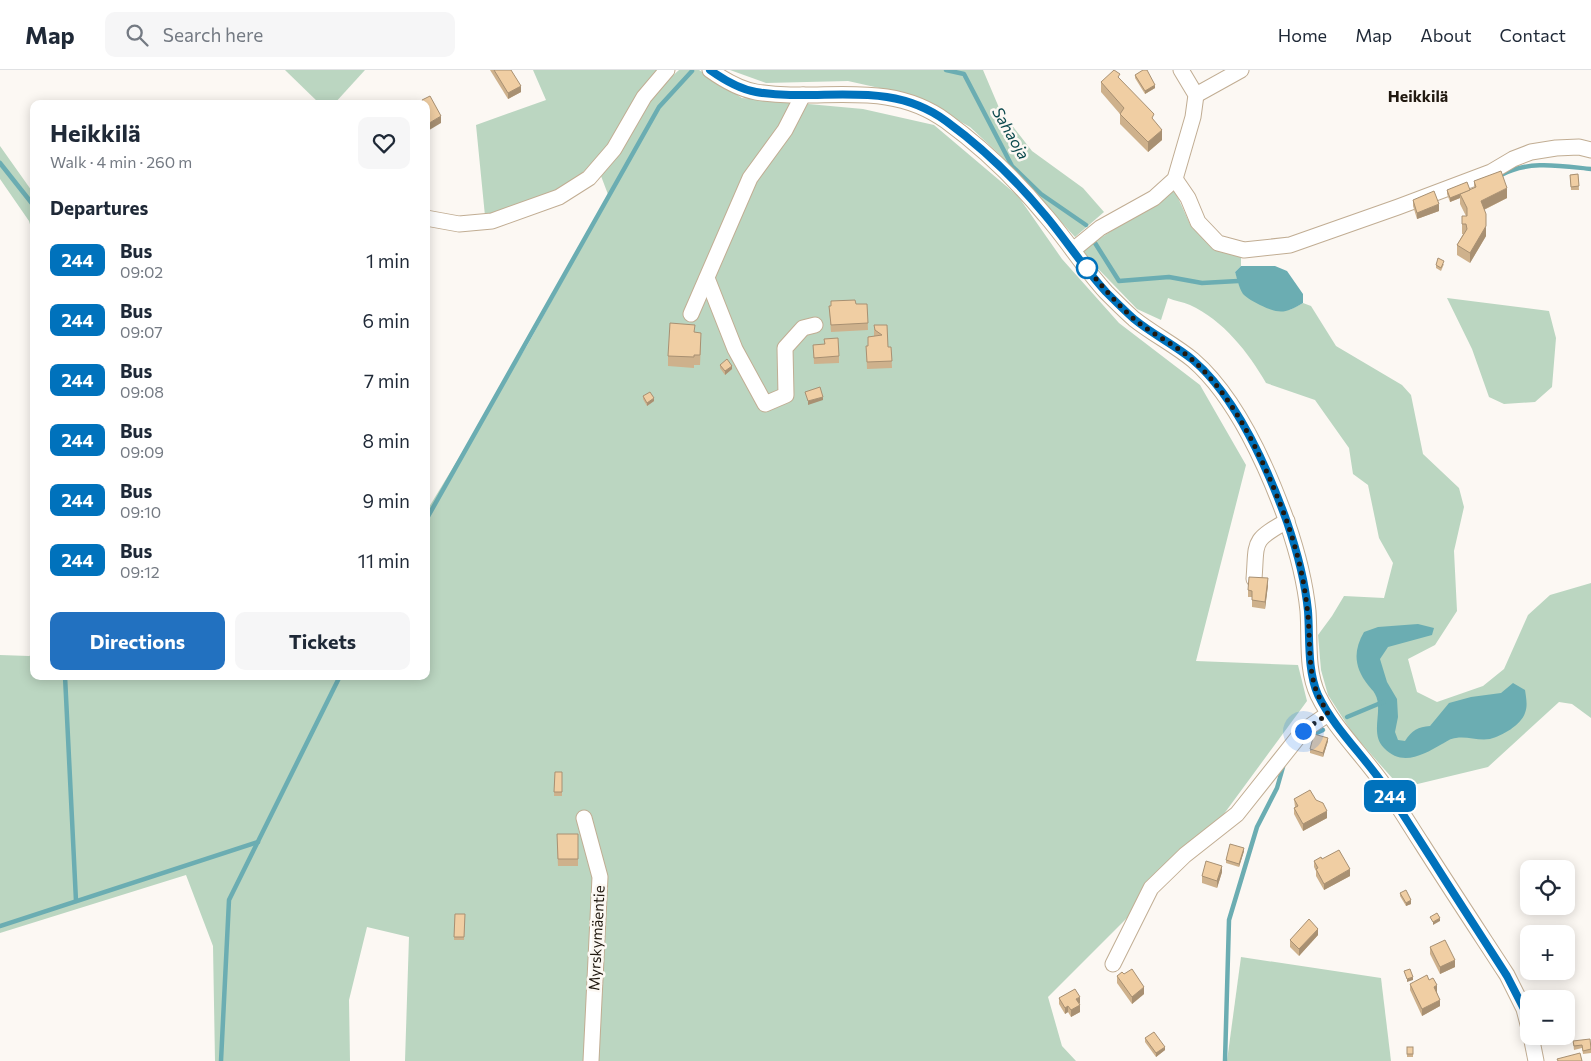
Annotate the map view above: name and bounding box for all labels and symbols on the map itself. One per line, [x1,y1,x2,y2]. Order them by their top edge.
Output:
district label: Heikkilä [1388,86,1448,105]
water label: Sahaoja [989,103,1034,162]
unlabelled marker [1076,257,1098,279]
your location [1291,719,1316,744]
line badge: 244 [1361,780,1419,812]
street label: Myrskymäentie [584,885,608,991]

